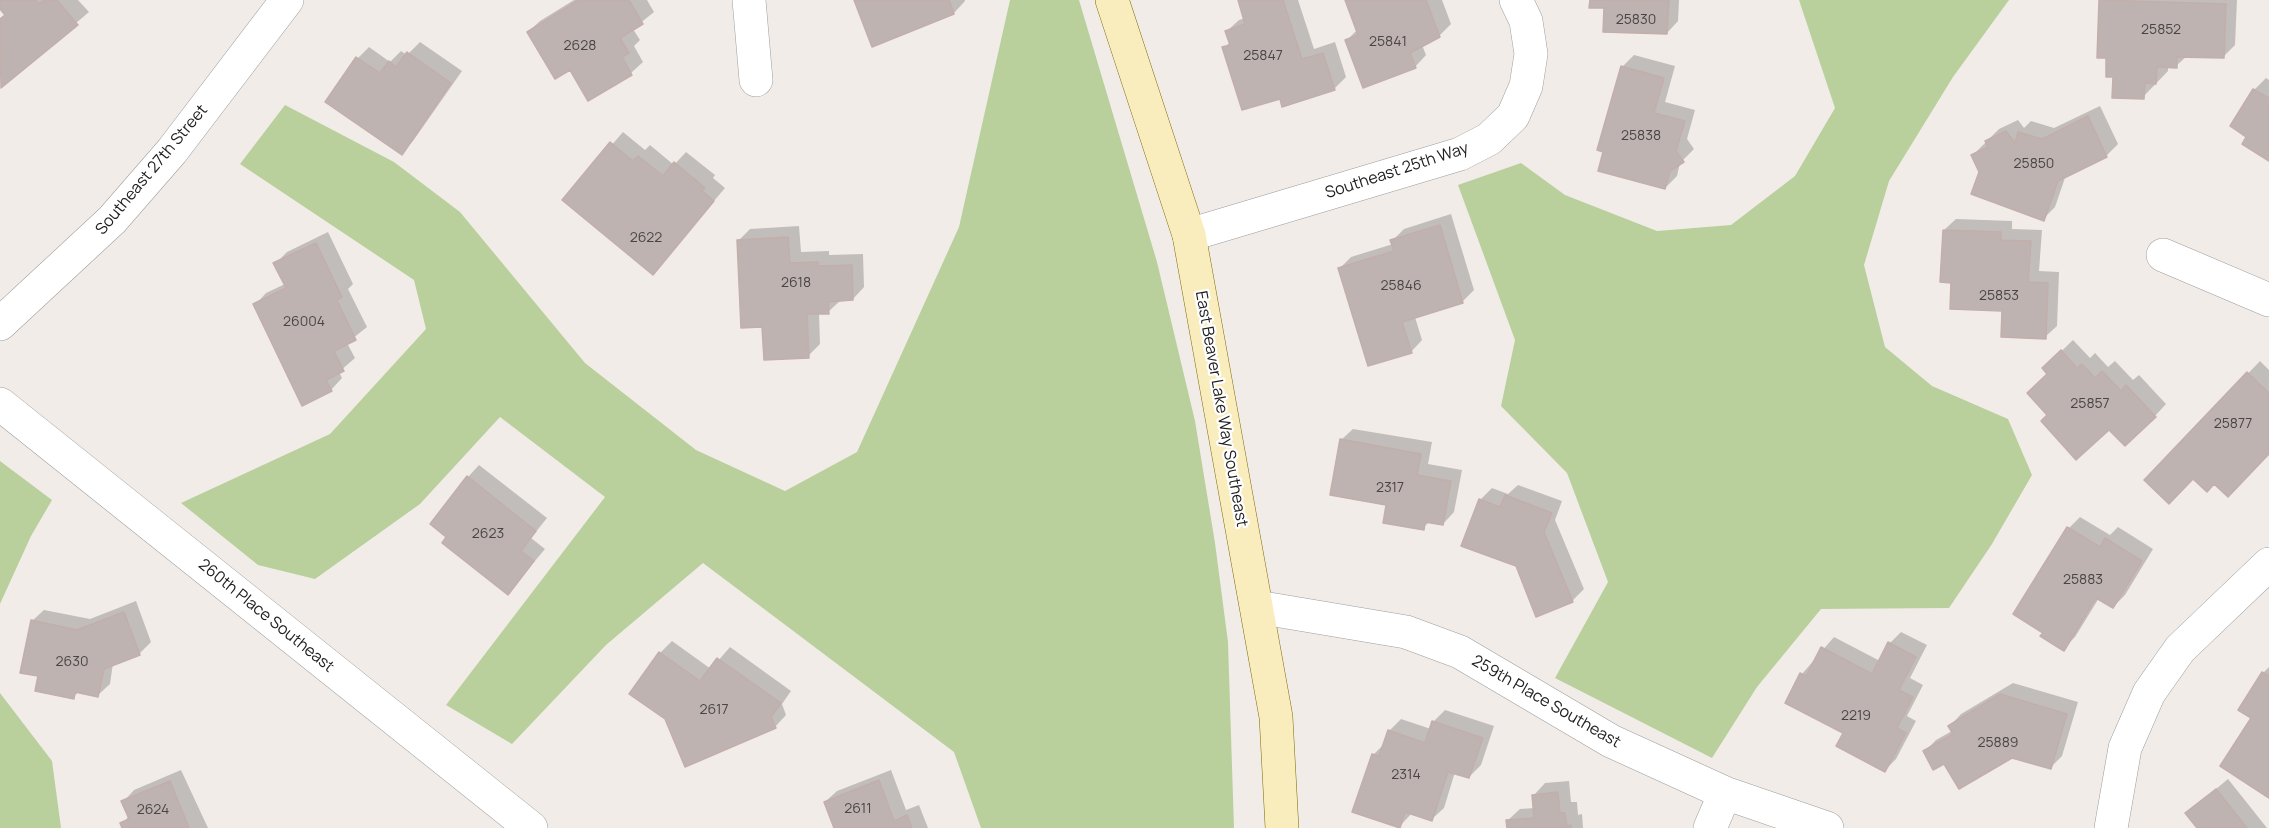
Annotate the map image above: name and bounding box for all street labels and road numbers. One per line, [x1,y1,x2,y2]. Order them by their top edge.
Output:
street label: Southeast 27th Street [92,101,212,239]
street label: Southeast 25th Way [1323,139,1471,203]
street label: East Beaver Lake Way Southeast [1191,290,1251,528]
street label: 260th Place Southeast [194,555,338,677]
street label: 259th Place Southeast [1468,652,1624,752]

